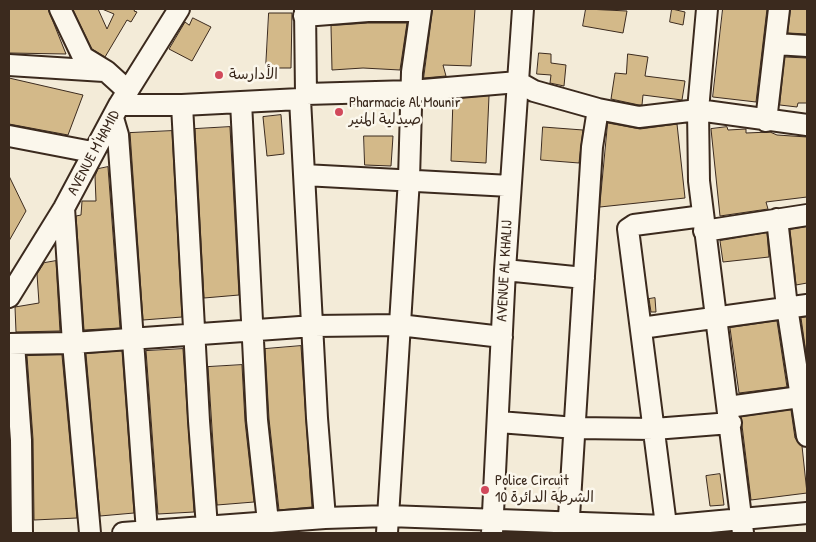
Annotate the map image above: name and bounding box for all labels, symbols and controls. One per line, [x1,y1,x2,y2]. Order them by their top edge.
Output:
place label: الأدارسة [229,66,278,84]
marker: الأدارسة [213,69,225,81]
place label: Pharmacie Al Mounir صيدلية المنير [349,94,460,129]
marker: Pharmacie Al Mounir صيدلية المنير [333,106,345,118]
street label: AVENUE M'HAMID [64,107,124,199]
street label: AVENUE AL KHALIJ [493,220,517,322]
place label: Police Circuit 10 الشرطة الدائرة [495,472,594,507]
marker: Police Circuit 10 الشرطة الدائرة [479,484,491,496]

